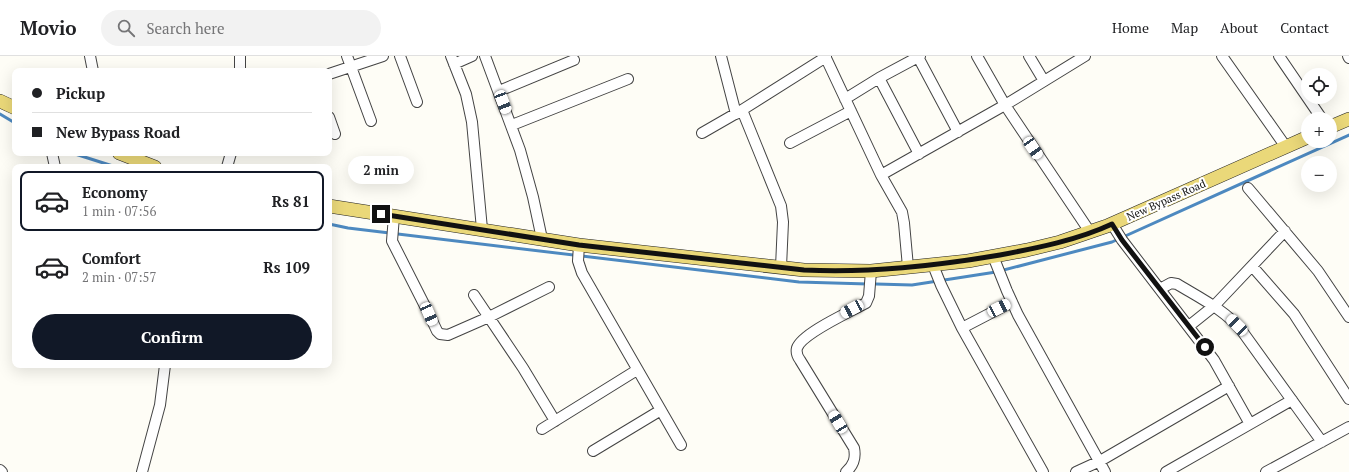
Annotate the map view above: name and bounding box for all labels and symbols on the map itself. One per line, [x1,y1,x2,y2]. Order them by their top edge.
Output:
car [493,89,513,115]
car [1021,135,1045,161]
callout: 2 min [348,156,414,184]
street label: New Bypass Road [1124,176,1208,224]
route end [372,205,390,223]
car [986,297,1012,319]
car [839,298,865,320]
car [419,301,439,327]
car [1224,312,1250,338]
route start [1196,338,1214,356]
car [827,409,849,435]

